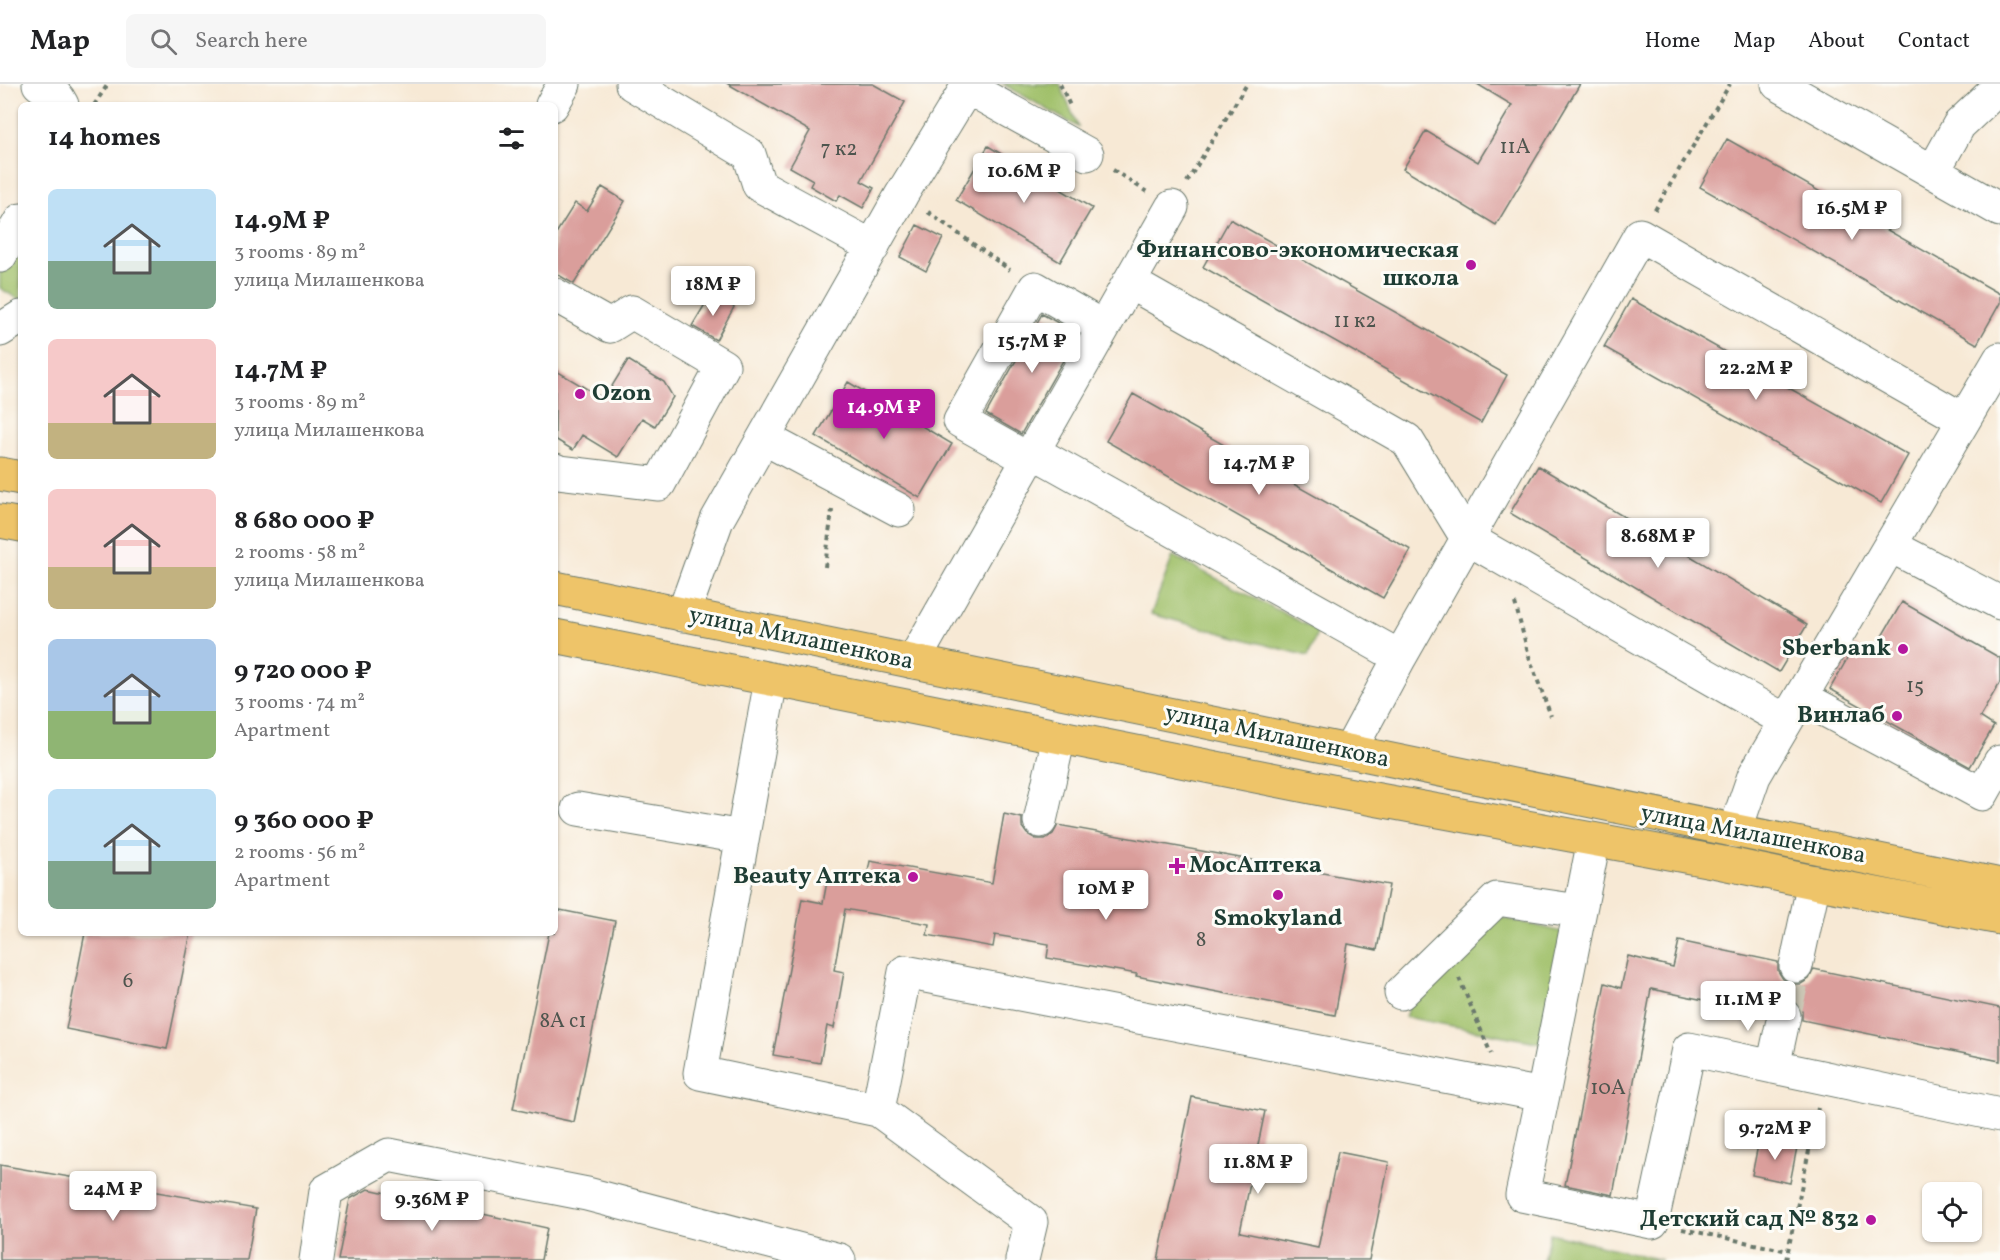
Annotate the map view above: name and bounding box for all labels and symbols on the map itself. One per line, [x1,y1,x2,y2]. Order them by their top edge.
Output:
house number: 11А [1499,133,1531,162]
house number: 7 к2 [821,135,857,164]
pin: 10.6M ₽ [969,153,1079,204]
pin: 16.5M ₽ [1797,190,1907,241]
place label: Финансово-экономическая школа [1136,234,1459,296]
marker: Финансово-экономическая школа [1464,258,1478,272]
pin: 18M ₽ [671,266,755,317]
house number: 11 к2 [1334,307,1376,336]
pin: 15.7M ₽ [977,323,1087,374]
pin: 22.2M ₽ [1701,350,1811,401]
place label: Ozon [592,377,652,411]
marker: Ozon [573,387,587,401]
pin: 14.9M ₽ [829,389,939,440]
pin: 14.7M ₽ [1204,445,1314,496]
pin: 8.68M ₽ [1603,518,1713,569]
street label: улица Милашенкова [686,599,916,679]
place label: Sberbank [1782,632,1891,666]
marker: Sberbank [1896,642,1910,656]
house number: 15 [1906,672,1924,701]
street label: улица Милашенкова [1162,697,1392,777]
place label: Винлаб [1797,699,1885,733]
marker: Винлаб [1890,709,1904,723]
street label: улица Милашенкова [1637,796,1869,874]
place label: МосАптека [1189,849,1322,883]
marker: МосАптека [1170,859,1184,873]
place label: Beauty Аптека [733,860,901,894]
marker: Beauty Аптека [906,870,920,884]
pin: 10M ₽ [1064,870,1148,921]
marker: Smokyland [1271,888,1285,902]
place label: Smokyland [1214,902,1343,936]
house number: 8 [1196,926,1206,955]
house number: 6 [123,967,133,996]
pin: 11.1M ₽ [1693,981,1803,1032]
house number: 8А c1 [539,1007,587,1036]
house number: 10А [1590,1074,1626,1103]
pin: 9.72M ₽ [1720,1110,1830,1161]
pin: 11.8M ₽ [1203,1144,1313,1195]
pin: 24M ₽ [71,1171,155,1222]
pin: 9.36M ₽ [377,1181,487,1232]
place label: Детский сад № 832 [1640,1203,1859,1237]
marker: Детский сад № 832 [1864,1213,1878,1227]

